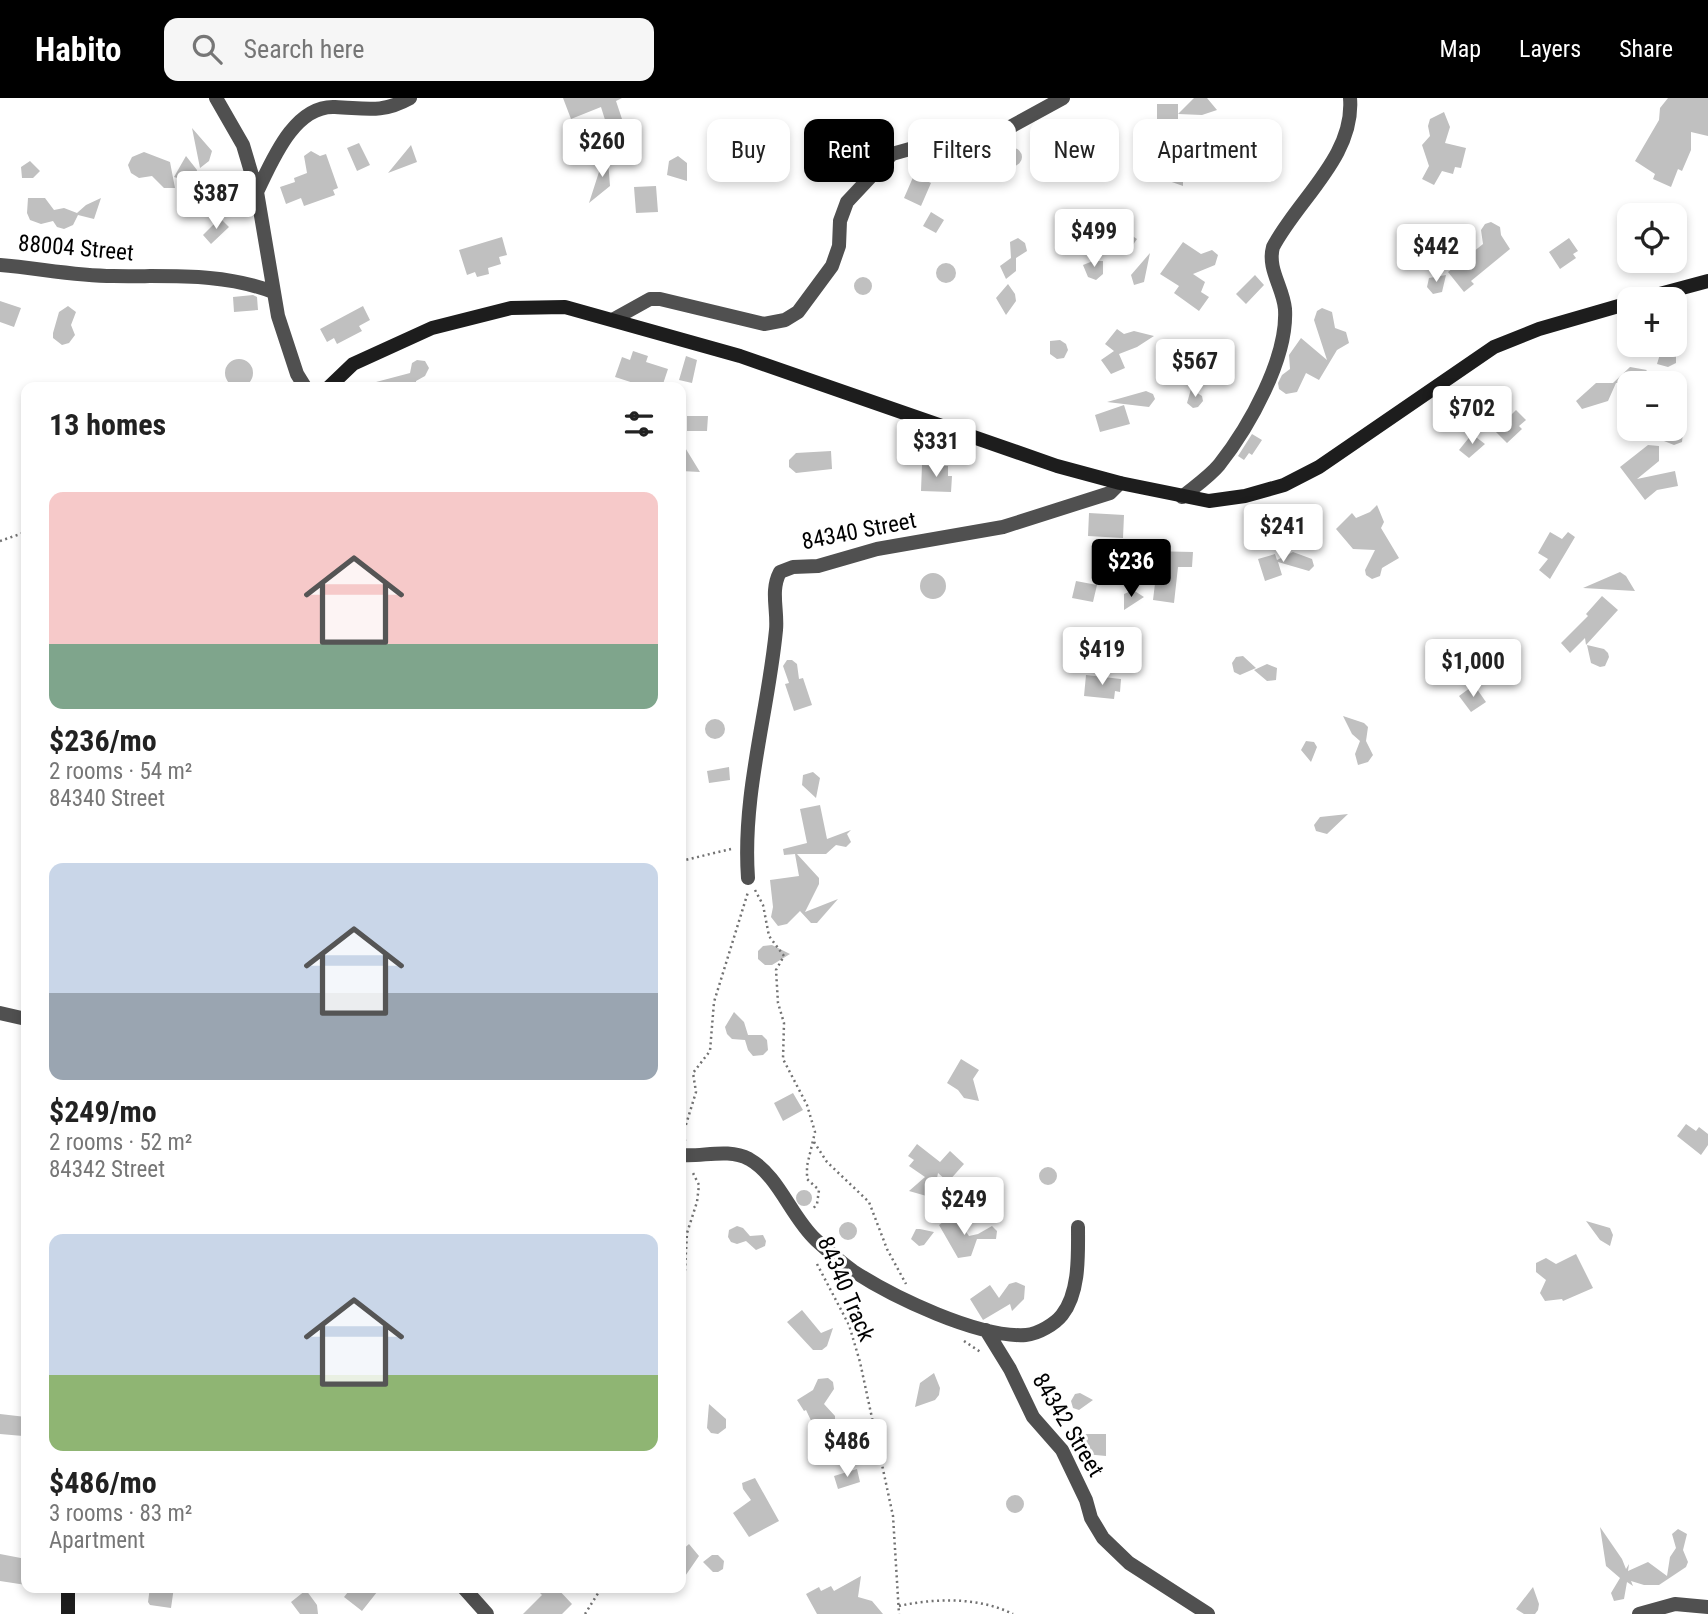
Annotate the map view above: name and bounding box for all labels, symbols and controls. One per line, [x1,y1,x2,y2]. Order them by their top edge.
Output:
search box [164,18,654,81]
text: Habito [35,30,122,69]
icon: search [188,30,226,68]
text: Search here [244,34,364,64]
text: Map [1440,35,1481,63]
text: Layers [1519,35,1581,63]
text: Share [1619,35,1673,63]
chip: Buy [707,119,790,182]
chip: Rent [804,119,894,182]
chip: Filters [908,119,1016,182]
chip: New [1030,119,1119,182]
chip: Apartment [1133,119,1282,182]
pin: $260 [561,120,643,179]
text: $260 [579,128,625,155]
pin: $387 [175,172,257,231]
text: $387 [193,180,239,207]
map controls [1617,203,1687,441]
button: locate [1617,203,1687,273]
pin: $499 [1053,209,1135,269]
text: $499 [1071,218,1117,245]
pin: $442 [1395,225,1477,284]
street label: 88004 Street [17,229,135,267]
text: $442 [1413,233,1459,260]
button: + [1617,287,1687,357]
pin: $567 [1154,340,1236,399]
text: $567 [1172,348,1218,375]
button: − [1617,371,1687,441]
pin: $702 [1431,386,1513,446]
text: $702 [1449,395,1495,422]
icon: filters [620,405,658,443]
text: 13 homes [49,407,166,442]
pin: $331 [895,420,977,479]
text: $331 [913,428,959,455]
pin: $241 [1242,504,1324,564]
street label: 84340 Street [800,507,918,555]
text: $241 [1260,513,1306,540]
icon: home [291,537,417,663]
pin: $236 [1090,540,1172,599]
text: $236 [1108,548,1154,575]
pin: $419 [1061,628,1143,687]
text: $419 [1079,636,1125,663]
pin: $1,000 [1416,640,1530,699]
text: $1,000 [1441,648,1505,675]
text: $236/mo [49,723,157,758]
text: 2 rooms · 54 m² [49,758,192,785]
text: 84340 Street [49,785,165,812]
icon: home [291,908,417,1034]
text: $249/mo [49,1094,157,1129]
text: 2 rooms · 52 m² [49,1129,192,1156]
text: 84342 Street [49,1156,165,1183]
pin: $249 [923,1178,1005,1237]
text: $249 [941,1186,987,1213]
street label: 84340 Track [812,1233,880,1346]
icon: home [291,1279,417,1405]
street label: 84342 Street [1027,1368,1109,1482]
pin: $486 [806,1420,888,1479]
text: $486 [824,1428,870,1455]
text: $486/mo [49,1465,157,1500]
text: 3 rooms · 83 m² [49,1500,192,1527]
text: Apartment [49,1527,145,1554]

